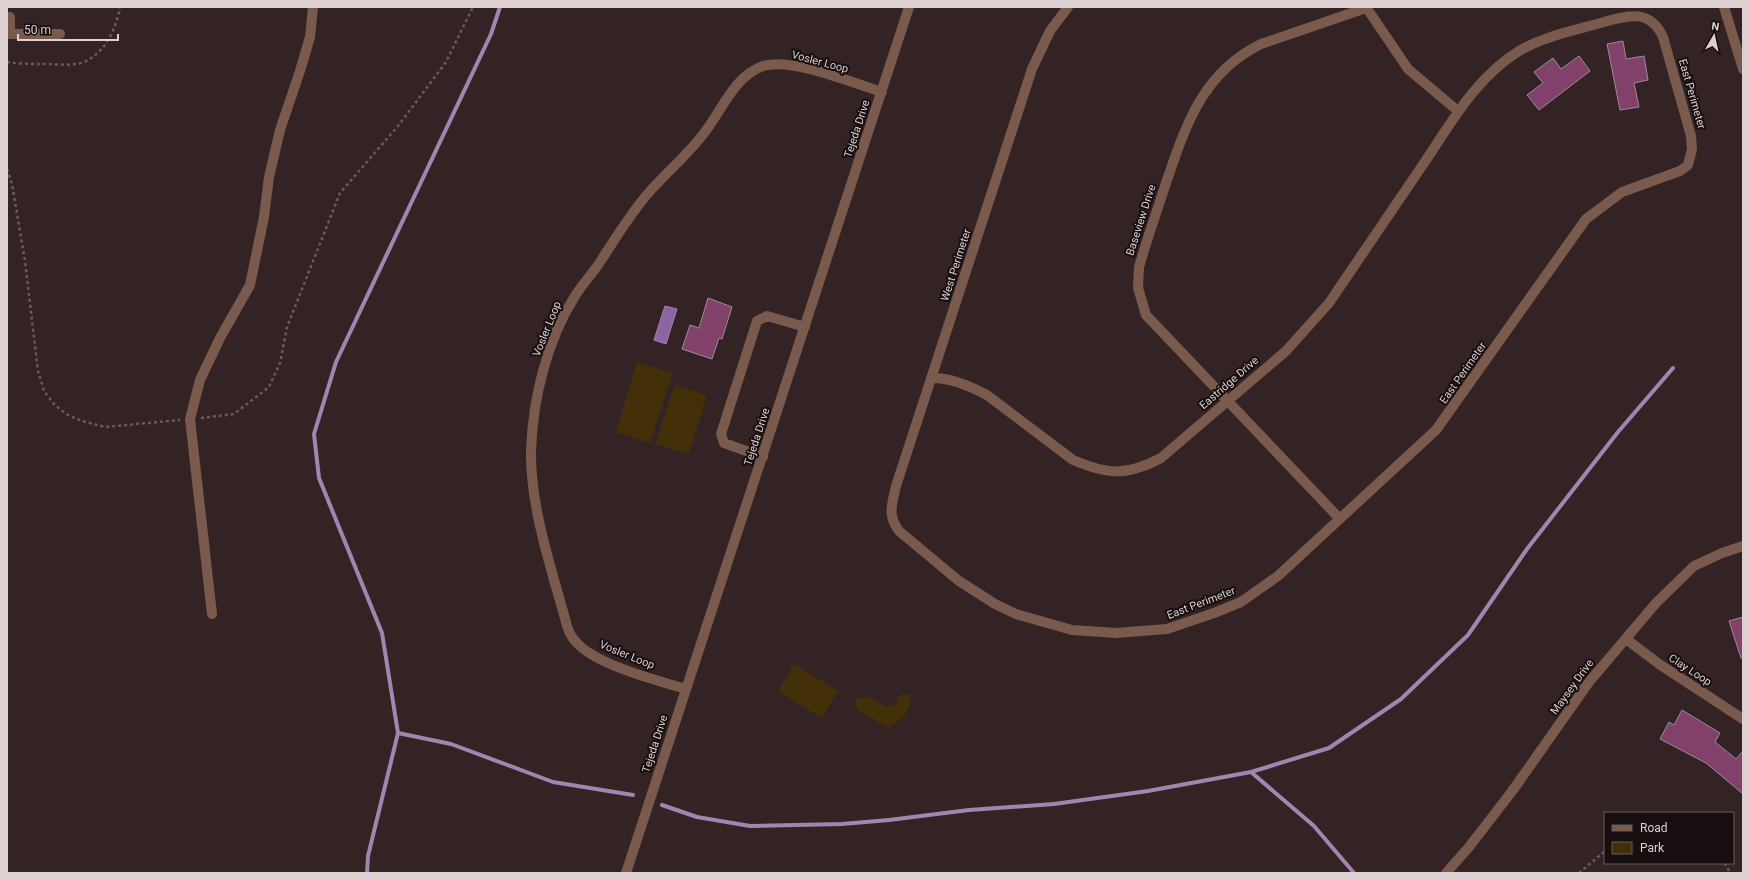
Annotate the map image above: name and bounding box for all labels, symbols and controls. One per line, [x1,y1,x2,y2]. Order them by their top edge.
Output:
scale bar [18,16,118,42]
north arrow [1694,16,1734,56]
text: N [1711,20,1721,34]
text: 50 m [24,23,51,37]
street label: Vosler Loop [790,48,850,76]
street label: East Perimeter [1676,58,1708,131]
street label: Tejeda Drive [842,98,872,160]
street label: Baseview Drive [1123,183,1159,257]
street label: West Perimeter [938,227,974,303]
street label: Vosler Loop [530,300,564,358]
street label: East Perimeter [1437,340,1489,406]
street label: Eastridge Drive [1197,354,1261,412]
street label: Tejeda Drive [742,406,772,468]
street label: East Perimeter [1165,584,1237,622]
street label: Vosler Loop [598,638,656,672]
street label: Clay Loop [1666,651,1714,689]
street label: Maysey Drive [1548,657,1596,717]
street label: Tejeda Drive [640,713,670,775]
legend [1604,812,1734,864]
text: Road [1640,821,1668,835]
text: Park [1640,841,1665,855]

